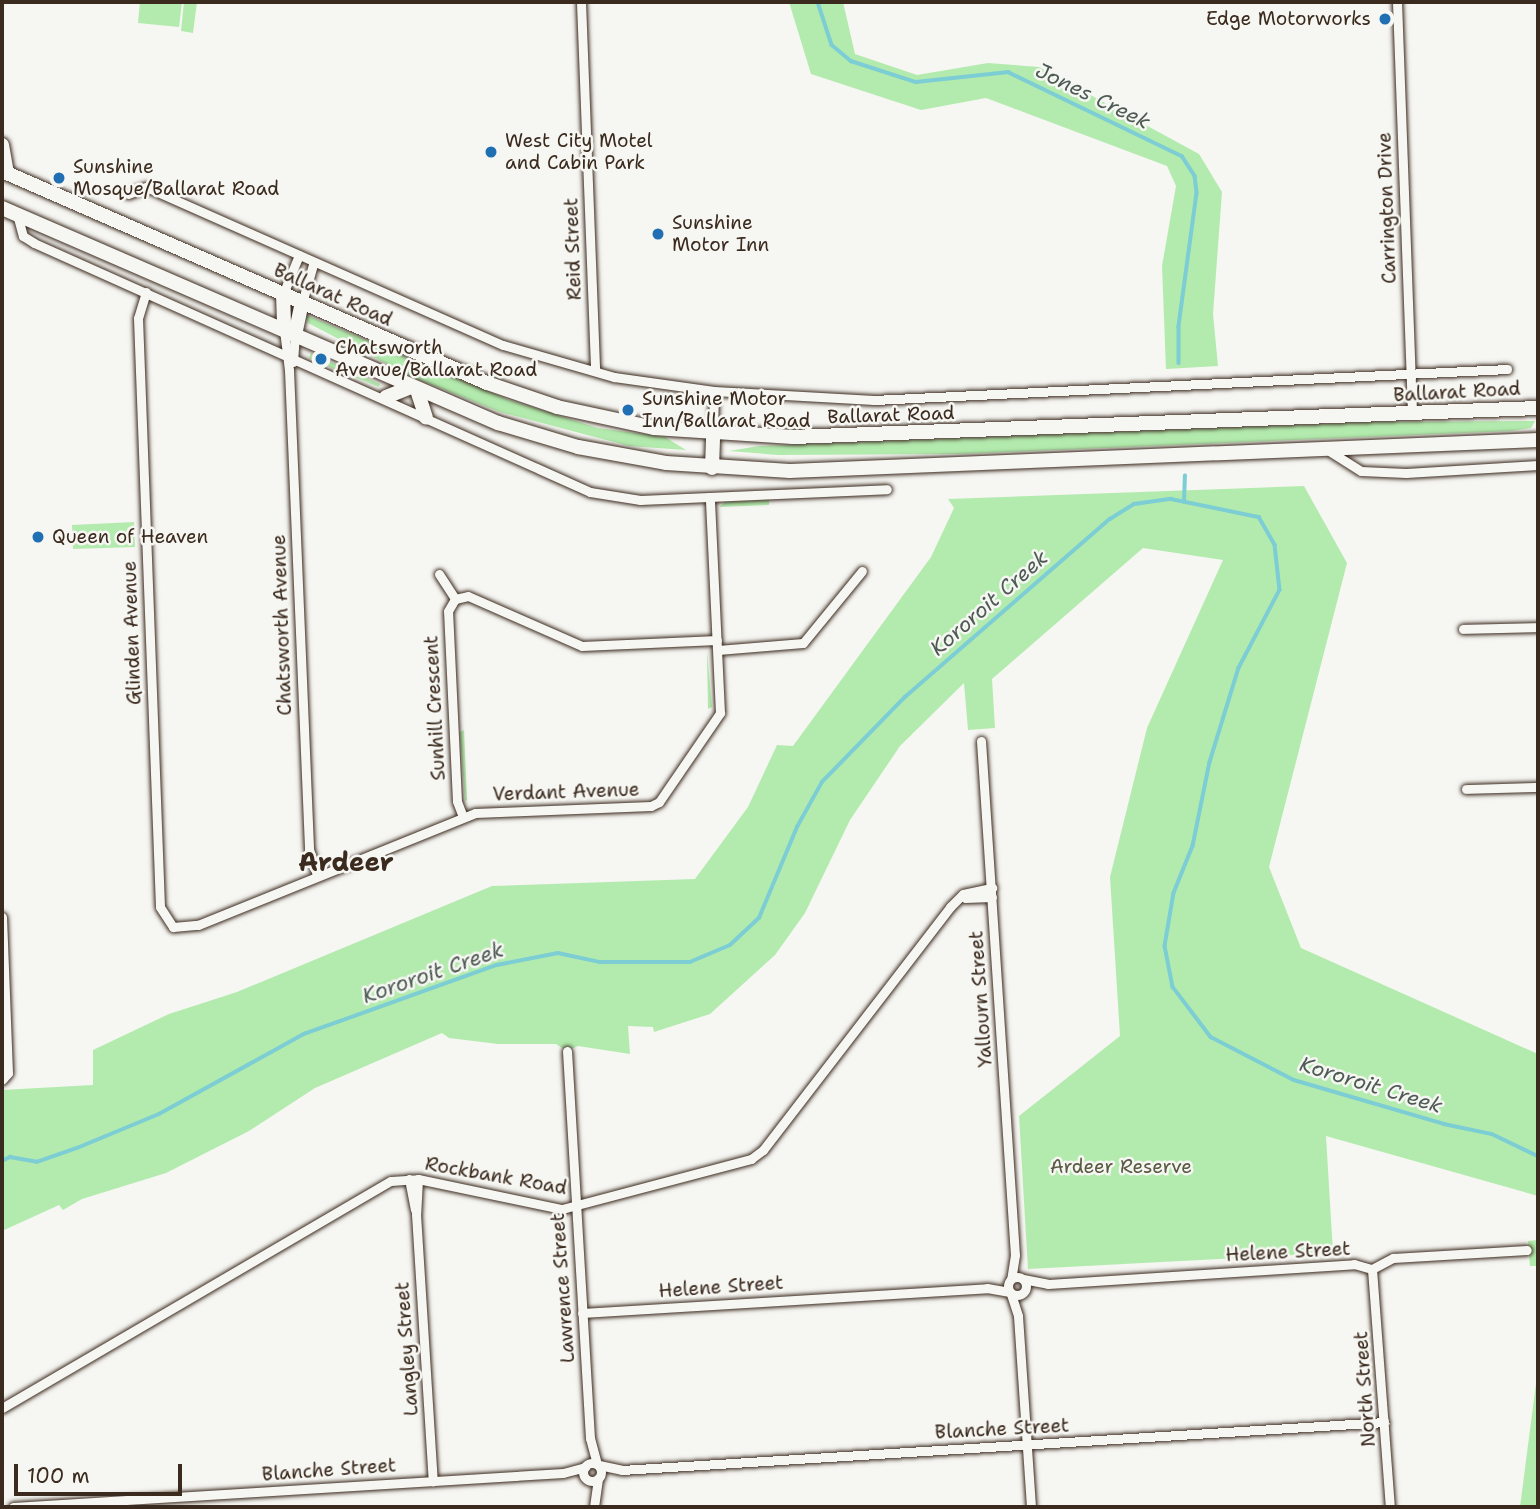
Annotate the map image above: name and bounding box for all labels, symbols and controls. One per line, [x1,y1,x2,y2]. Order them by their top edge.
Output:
place label: Edge Motorworks [1206,8,1371,30]
marker: Edge Motorworks [1377,11,1393,27]
water label: Jones Creek [1032,57,1154,135]
place label: West City Motel and Cabin Park [505,130,653,174]
street label: Carrington Drive [1373,132,1401,284]
marker: West City Motel and Cabin Park [483,144,499,160]
place label: Sunshine Mosque/Ballarat Road [73,156,279,200]
marker: Sunshine Mosque/Ballarat Road [51,170,67,186]
street label: Reid Street [560,197,586,301]
place label: Sunshine Motor Inn [672,212,769,256]
marker: Sunshine Motor Inn [650,226,666,242]
street label: Ballarat Road [270,259,396,331]
place label: Chatsworth Avenue/Ballarat Road [335,337,537,381]
marker: Chatsworth Avenue/Ballarat Road [313,351,329,367]
street label: Ballarat Road [1393,377,1521,407]
place label: Sunshine Motor Inn/Ballarat Road [642,388,811,432]
street label: Ballarat Road [827,401,955,429]
marker: Sunshine Motor Inn/Ballarat Road [620,402,636,418]
place label: Queen of Heaven [52,526,208,548]
marker: Queen of Heaven [30,529,46,545]
street label: Chatsworth Avenue [267,534,297,716]
water label: Kororoit Creek [925,545,1053,661]
street label: Glinden Avenue [118,561,146,705]
street label: Sunhill Crescent [420,635,450,781]
street label: Verdant Avenue [492,778,640,806]
district label: Ardeer [298,846,394,878]
street label: Yallourn Street [965,930,997,1068]
water label: Kororoit Creek [359,937,507,1009]
water label: Kororoit Creek [1297,1051,1445,1119]
street label: Rockbank Road [423,1152,569,1200]
park label: Ardeer Reserve [1050,1156,1192,1178]
street label: Lawrence Street [546,1212,580,1364]
street label: Helene Street [1225,1237,1351,1267]
street label: Helene Street [658,1271,784,1303]
street label: Langley Street [391,1281,423,1417]
street label: North Street [1350,1330,1380,1448]
street label: Blanche Street [934,1414,1070,1444]
scale bar [18,1450,186,1494]
street label: Blanche Street [261,1454,397,1486]
text: 100 m [27,1462,90,1490]

